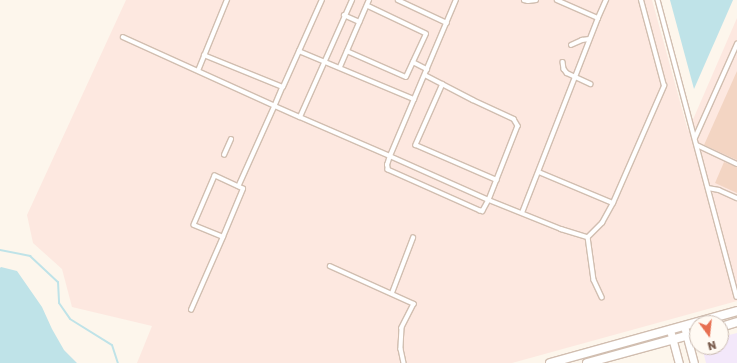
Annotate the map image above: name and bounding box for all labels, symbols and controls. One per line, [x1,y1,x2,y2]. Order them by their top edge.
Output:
north arrow [689,315,729,355]
text: N [706,339,718,353]

